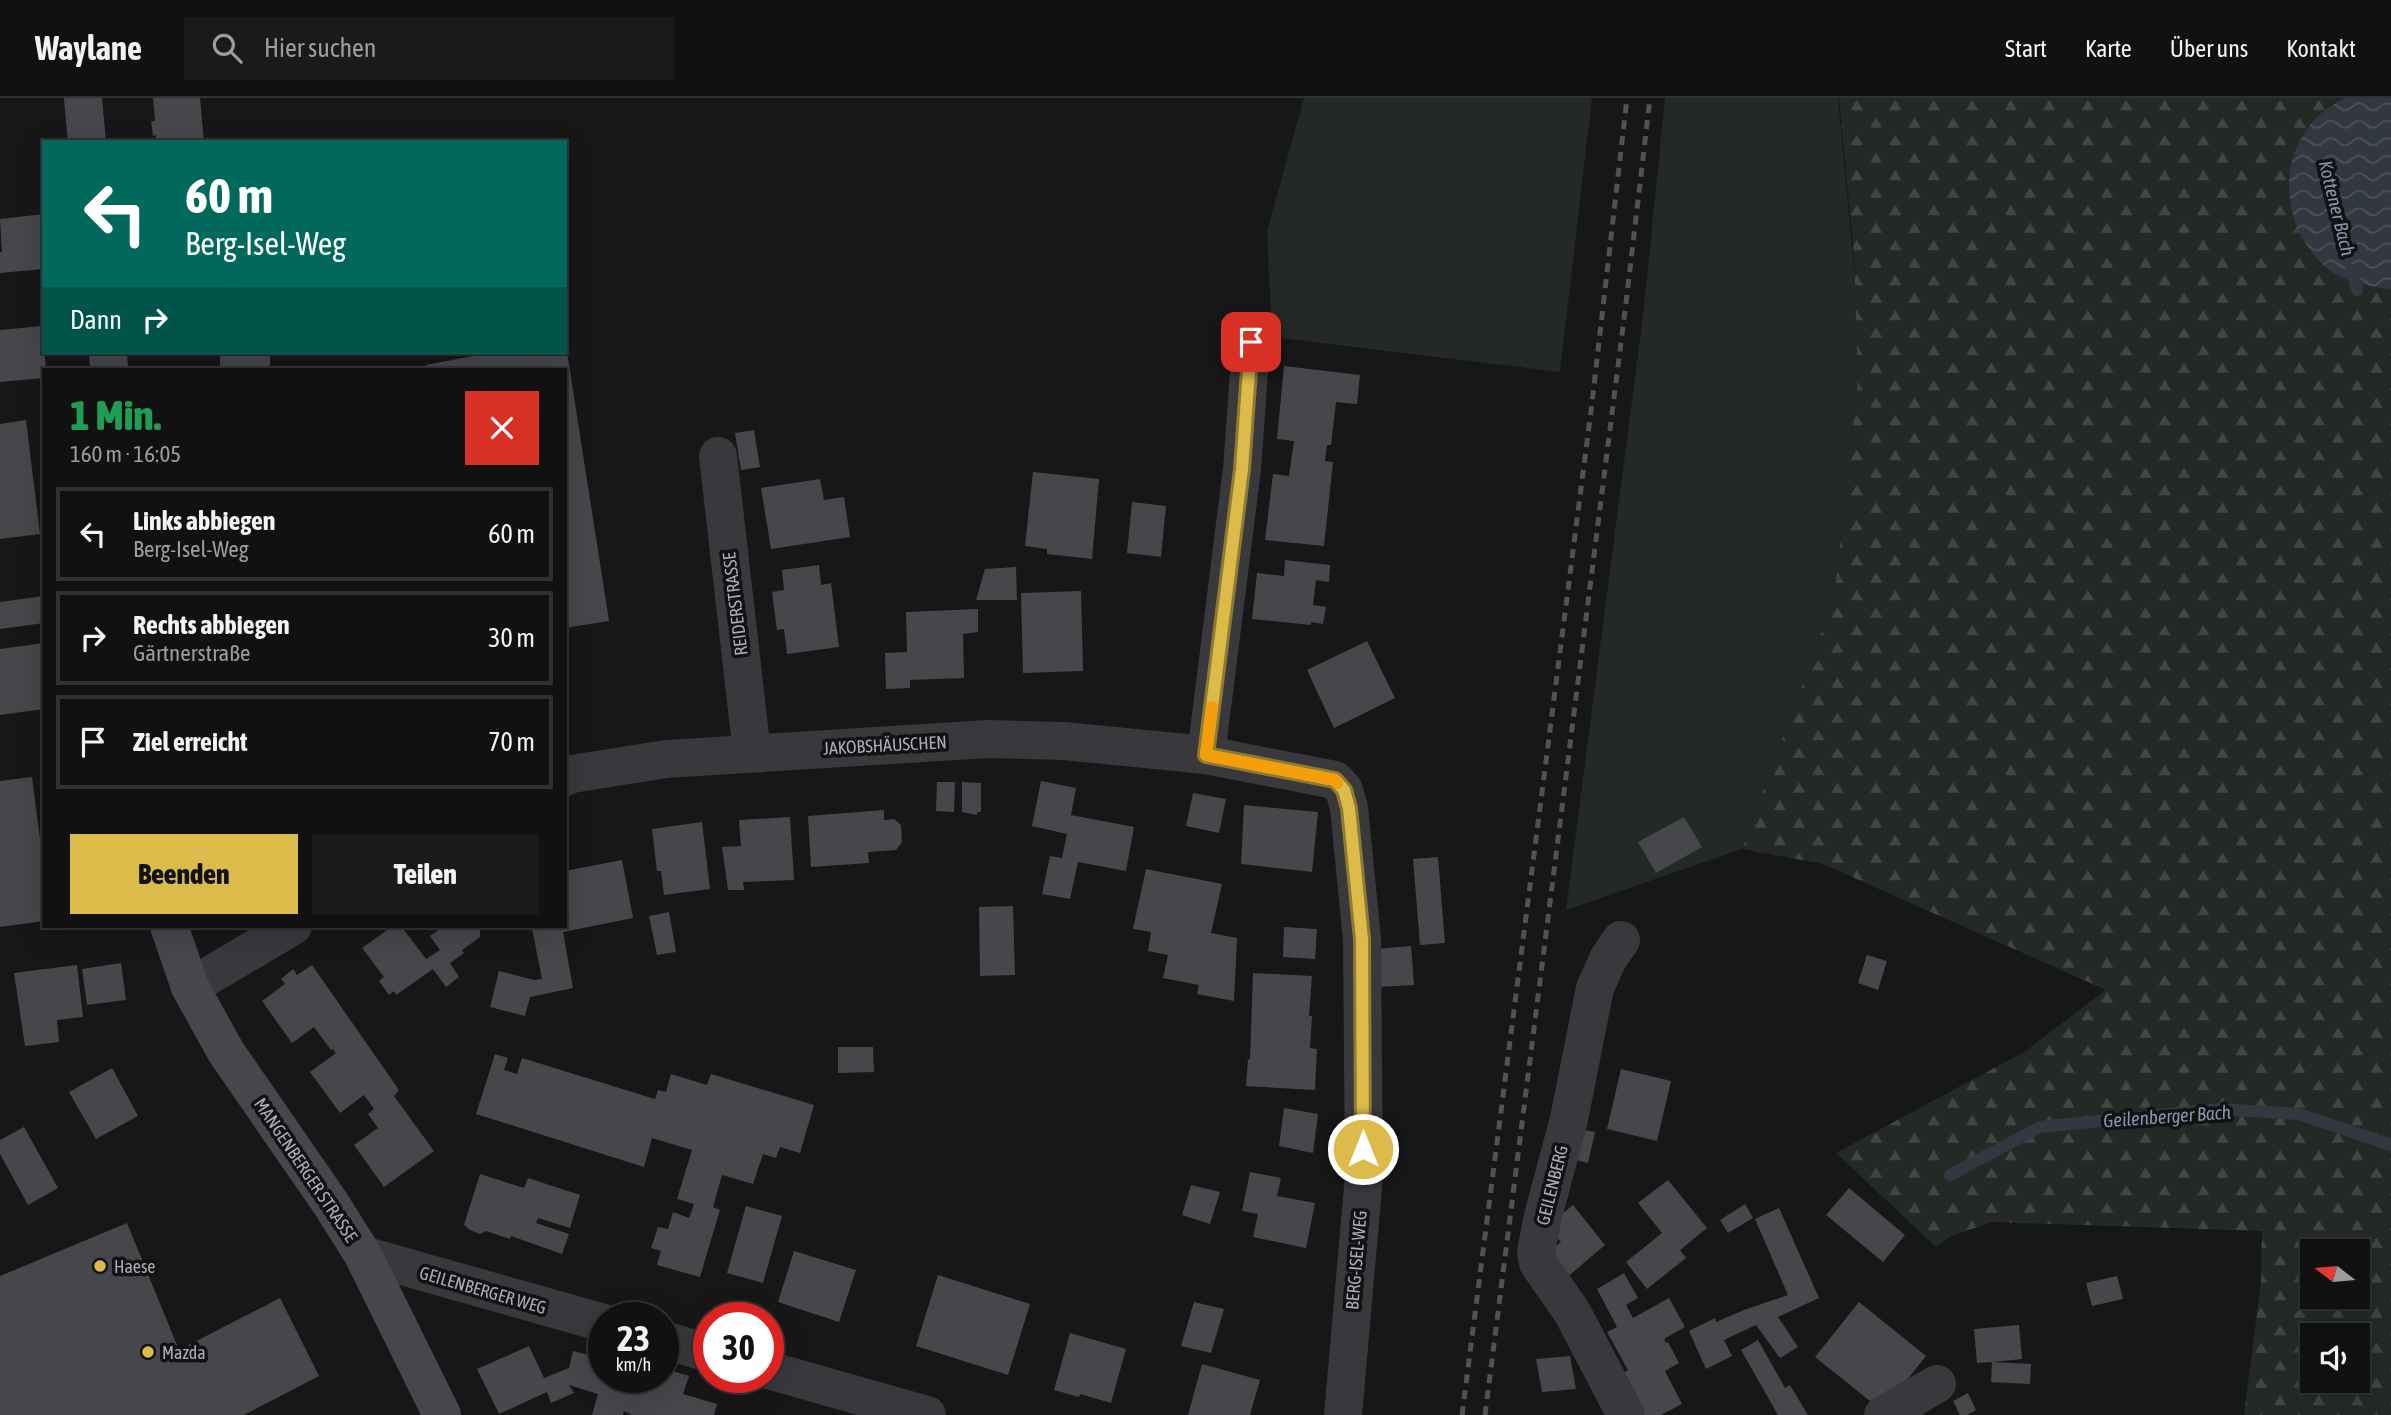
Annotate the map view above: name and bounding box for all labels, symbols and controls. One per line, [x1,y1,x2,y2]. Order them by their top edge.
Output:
search box [184,17,674,80]
text: Waylane [35,29,142,67]
icon: search [208,29,246,67]
text: Hier suchen [264,33,376,63]
text: Start [2005,35,2047,62]
text: Karte [2085,35,2132,62]
text: Über uns [2170,35,2248,62]
text: Kontakt [2286,35,2356,62]
water label: Kottener Bach [2315,158,2359,258]
text: 60 m [185,167,273,223]
icon: left [70,168,161,259]
text: Berg-Isel-Weg [185,225,346,262]
icon: right [136,301,174,339]
text: Dann [70,305,122,335]
pin [1221,312,1281,372]
icon: arrive [1232,323,1270,361]
text: 1 Min. [70,391,161,439]
button: close [465,391,539,465]
text: 160 m · 16:05 [70,441,181,467]
text: Links abbiegen [133,506,275,536]
icon: left [74,515,112,553]
text: 60 m [488,519,535,549]
text: Berg-Isel-Weg [133,536,249,562]
street label: REIDERSTRASSE [718,551,752,657]
text: Rechts abbiegen [133,610,290,640]
icon: right [74,619,112,657]
text: 30 m [488,623,535,653]
text: Gärtnerstraße [133,640,250,666]
icon: arrive [74,723,112,761]
text: Ziel erreicht [133,727,248,757]
text: 70 m [488,727,535,757]
street label: JAKOBSHÄUSCHEN [823,731,947,759]
button: Beenden [70,834,298,914]
button: Teilen [312,834,539,914]
street label: MANGENBERGER STRASSE [250,1094,362,1246]
water label: Geilenberger Bach [2102,1101,2232,1131]
position arrow [1326,1112,1400,1186]
street label: GEILENBERG [1532,1143,1572,1227]
street label: BERG-ISEL-WEG [1341,1209,1371,1311]
north arrow [2300,1239,2370,1309]
map controls [2300,1239,2370,1393]
place label: Haese [114,1256,156,1277]
marker: Haese [92,1258,108,1274]
street label: GEILENBERGER WEG [417,1262,549,1318]
speed limit sign: 30 [693,1302,784,1393]
text: 23 [617,1318,650,1358]
button: sound [2300,1323,2370,1393]
place label: Mazda [162,1342,206,1363]
marker: Mazda [140,1344,156,1360]
text: km/h [616,1354,651,1375]

